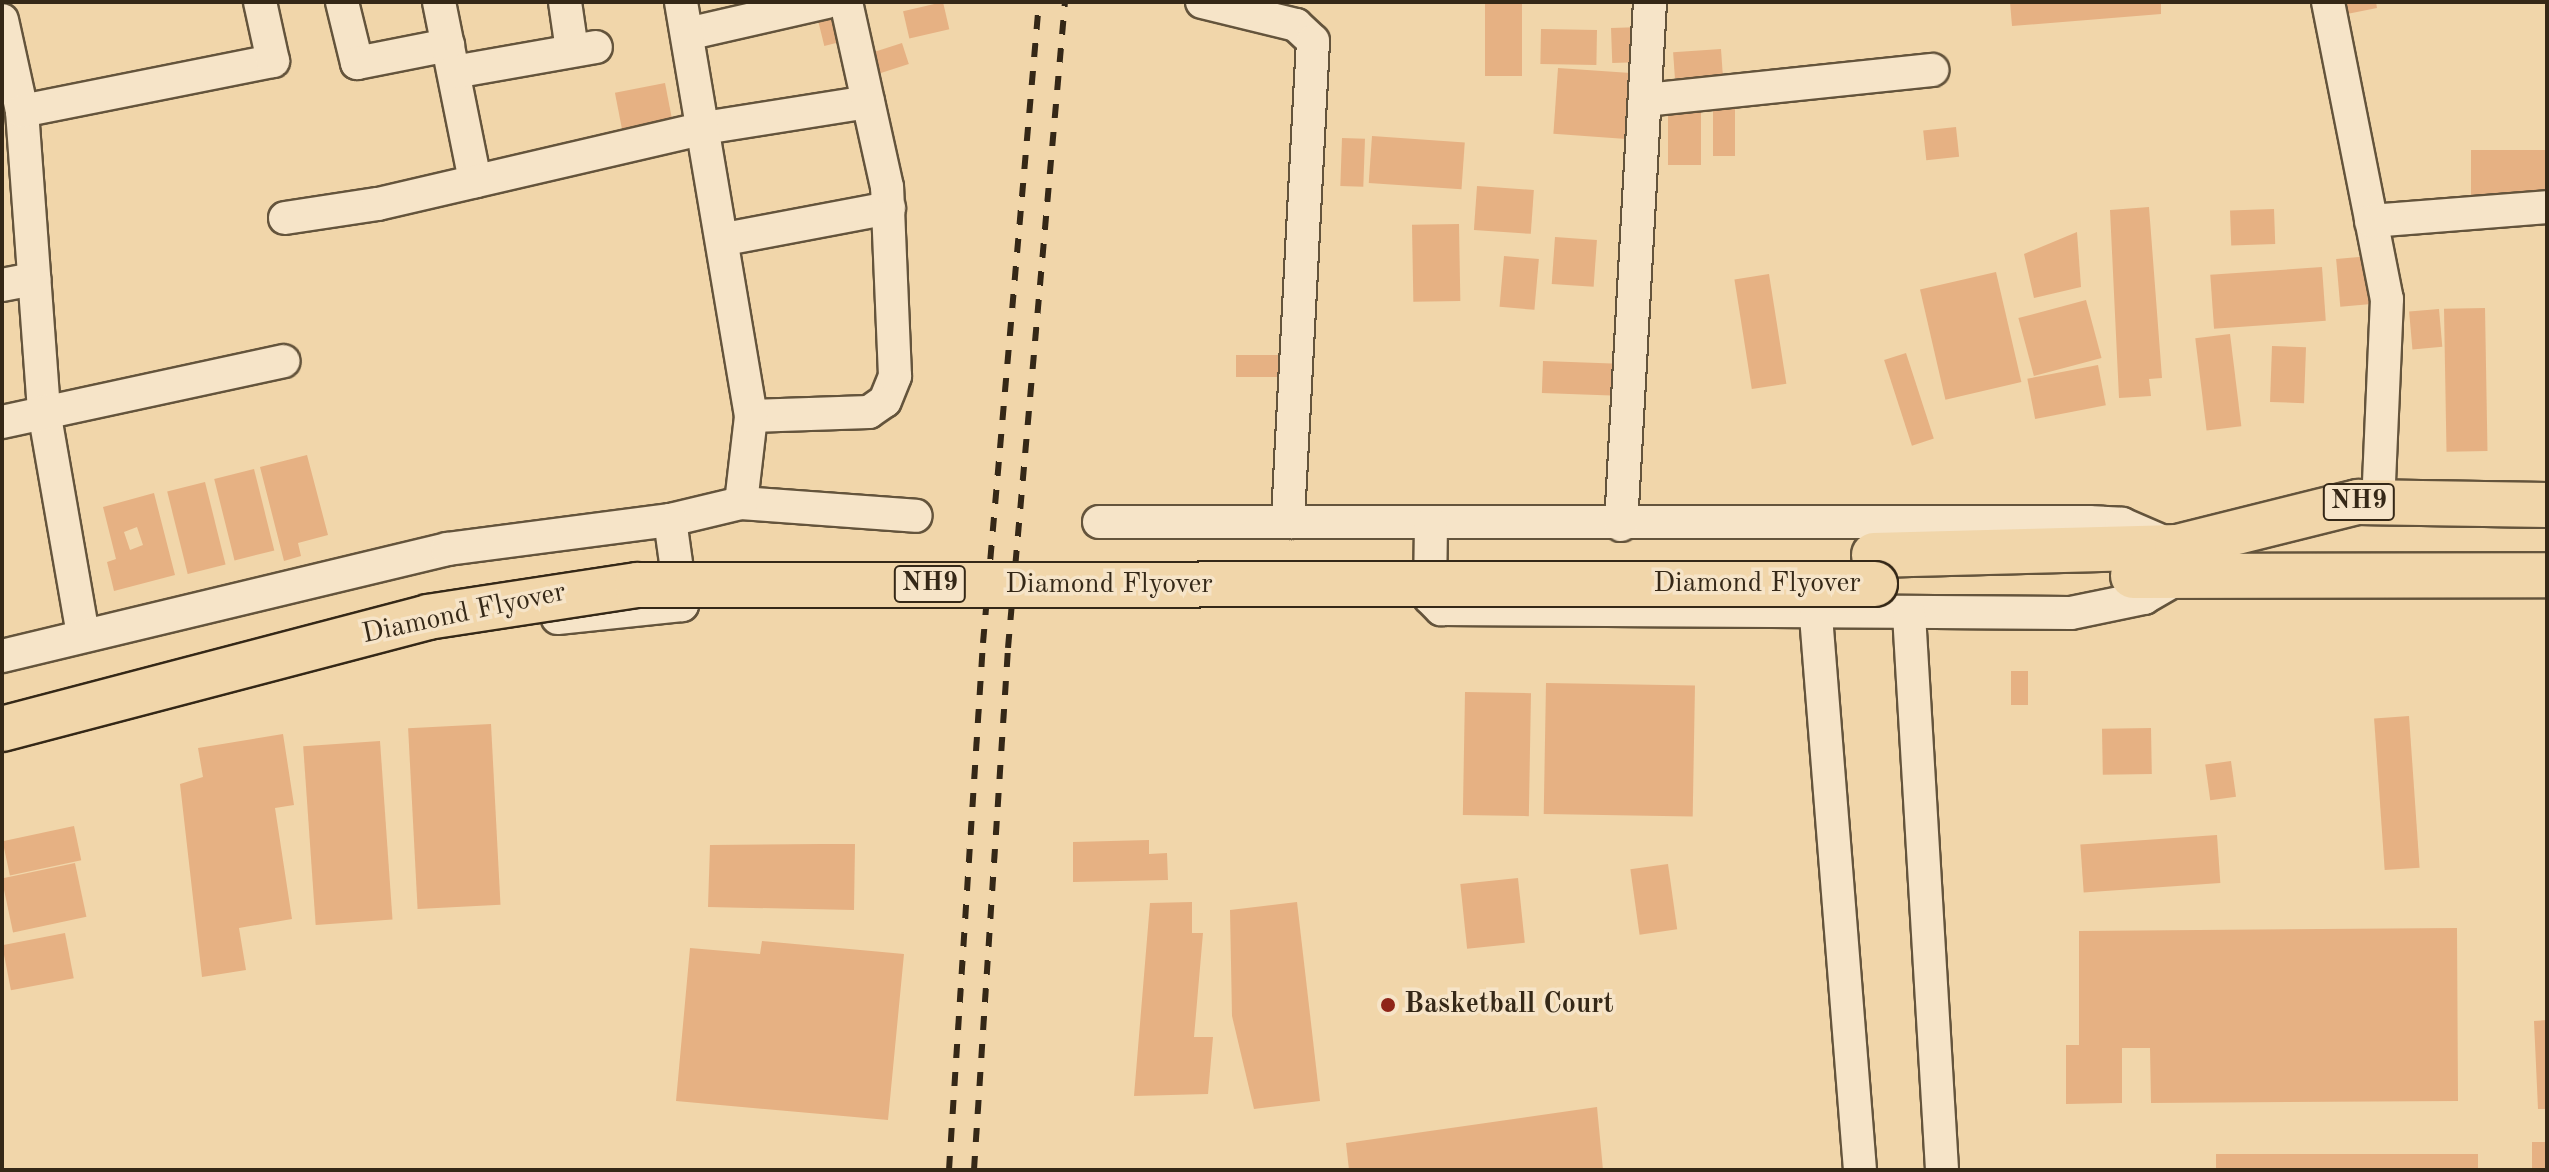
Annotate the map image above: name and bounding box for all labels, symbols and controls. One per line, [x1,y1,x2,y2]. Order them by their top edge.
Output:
road number: NH9 [2321,480,2397,524]
road number: NH9 [892,562,968,606]
street label: Diamond Flyover [1653,567,1861,601]
street label: Diamond Flyover [1005,568,1213,602]
street label: Diamond Flyover [359,576,569,652]
place label: Basketball Court [1404,988,1614,1022]
marker: Basketball Court [1379,996,1397,1014]

